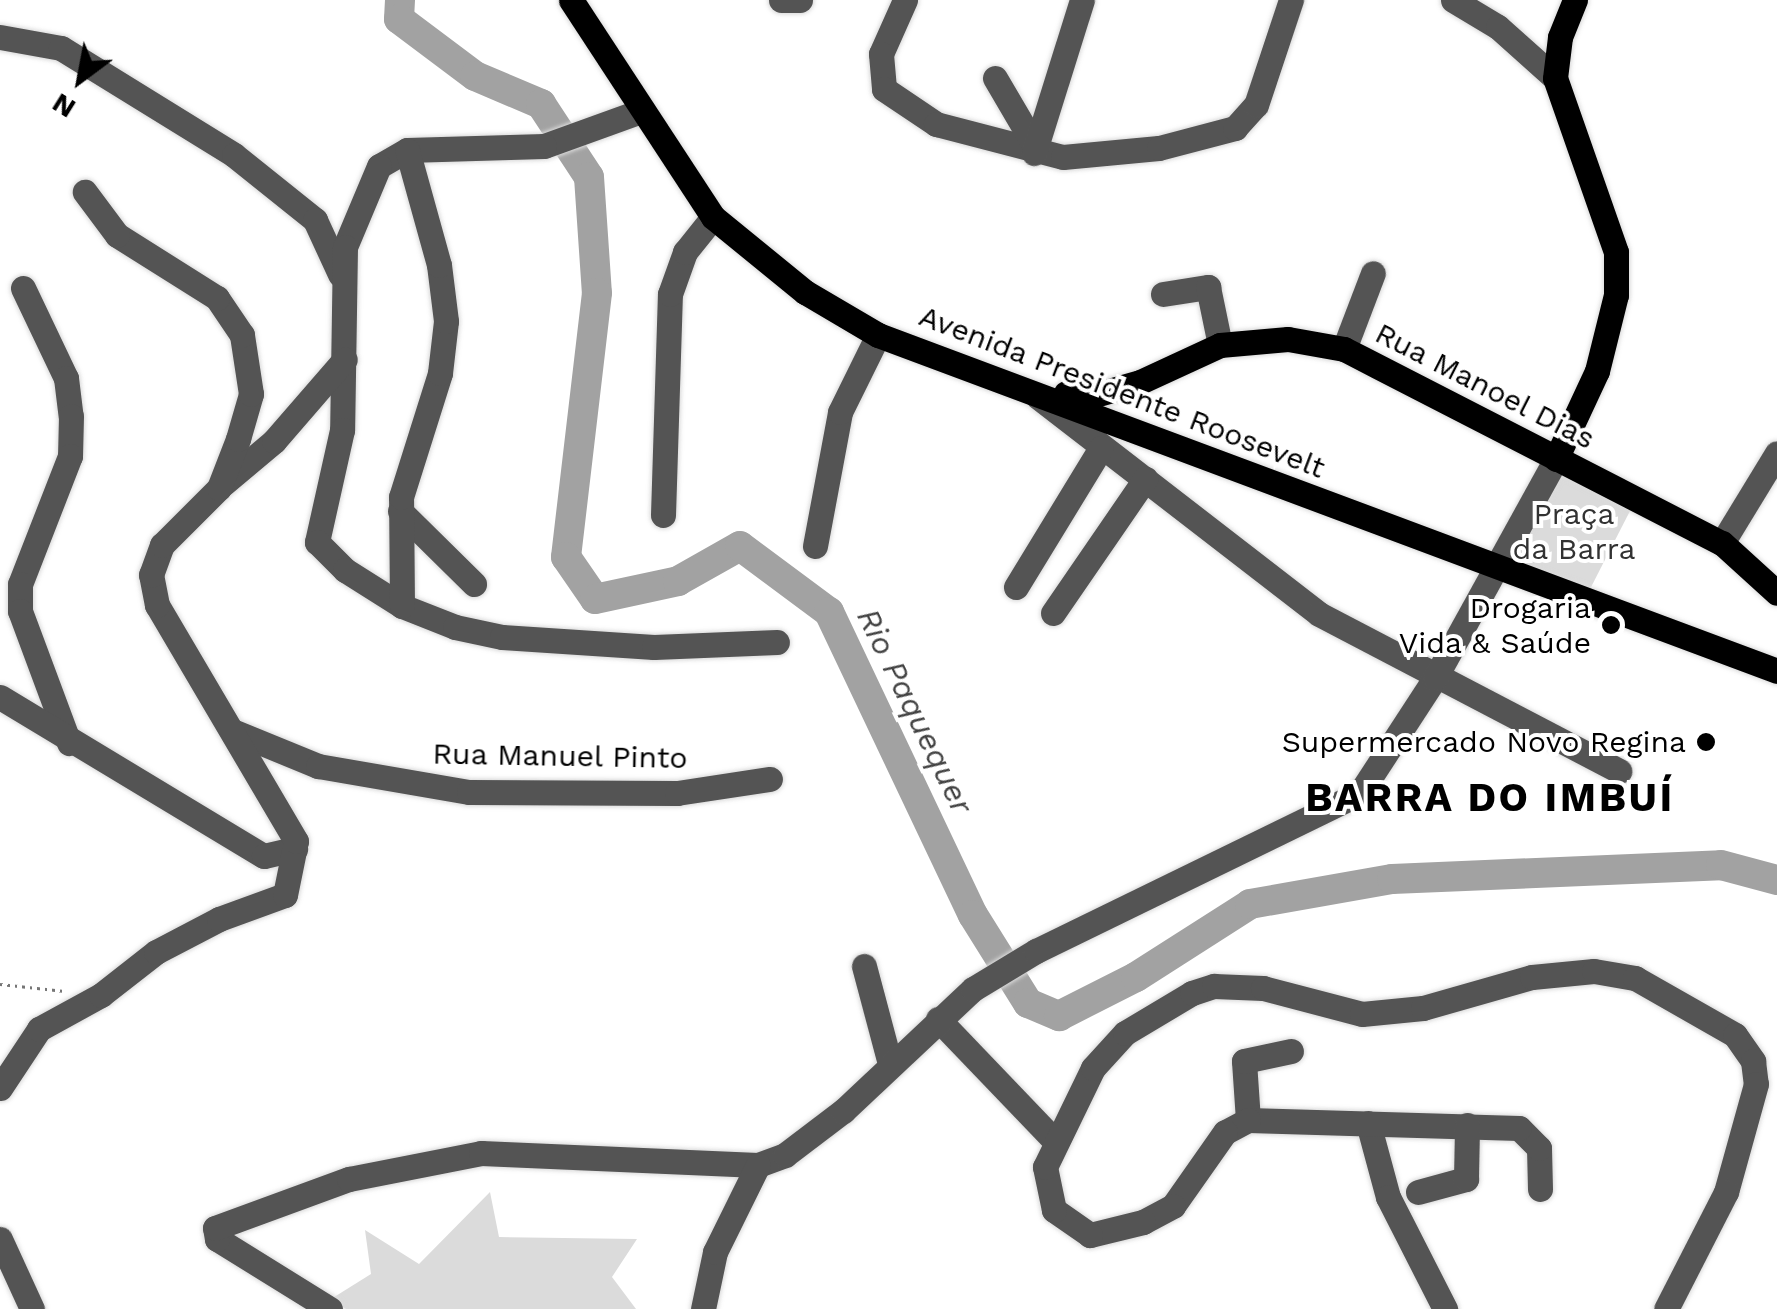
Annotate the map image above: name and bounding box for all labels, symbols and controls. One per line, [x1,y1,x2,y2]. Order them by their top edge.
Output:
north arrow [30,30,130,130]
text: N [46,86,81,125]
street label: Avenida Presidente Roosevelt [914,298,1330,486]
street label: Rua Manoel Dias [1368,315,1602,457]
park label: Praça da Barra [1512,496,1636,566]
place label: Drogaria Vida & Saúde [1398,590,1591,660]
water label: Rio Paquequer [849,602,981,820]
marker: Drogaria Vida & Saúde [1600,614,1622,636]
place label: Supermercado Novo Regina [1282,724,1686,760]
marker: Supermercado Novo Regina [1695,731,1717,753]
street label: Rua Manuel Pinto [431,736,689,776]
district label: BARRA DO IMBUÍ [1305,774,1675,822]

